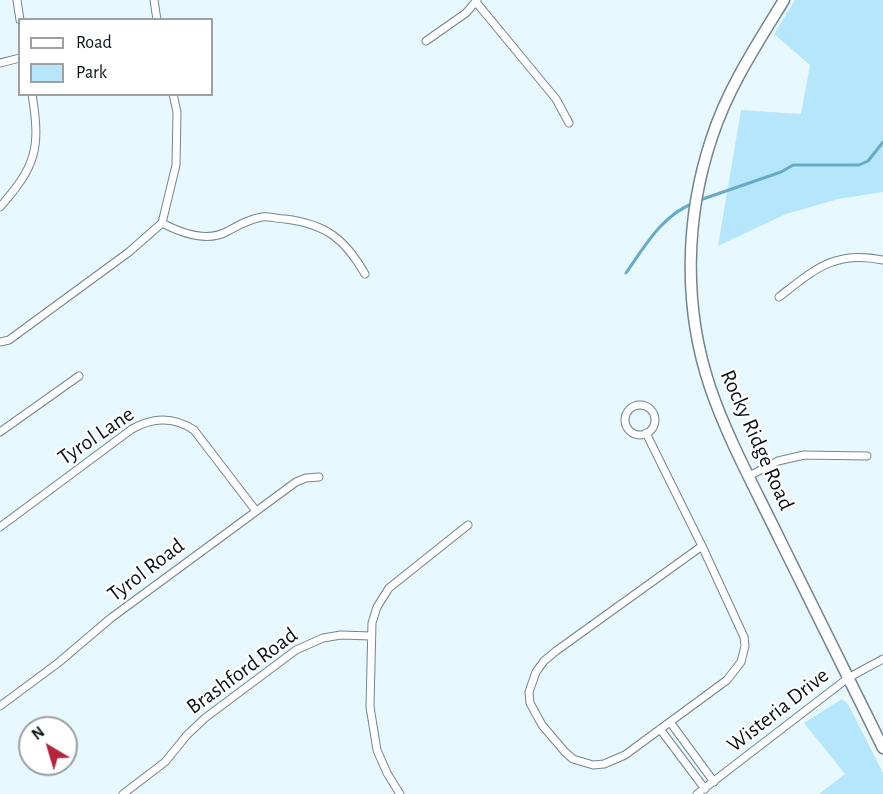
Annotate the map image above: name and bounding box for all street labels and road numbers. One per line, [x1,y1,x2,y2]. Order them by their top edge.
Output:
street label: Rocky Ridge Road [714,366,800,514]
street label: Tyrol Lane [53,401,139,471]
street label: Tyrol Road [102,533,190,607]
street label: Brashford Road [181,622,303,720]
street label: Wisteria Drive [722,662,834,758]

